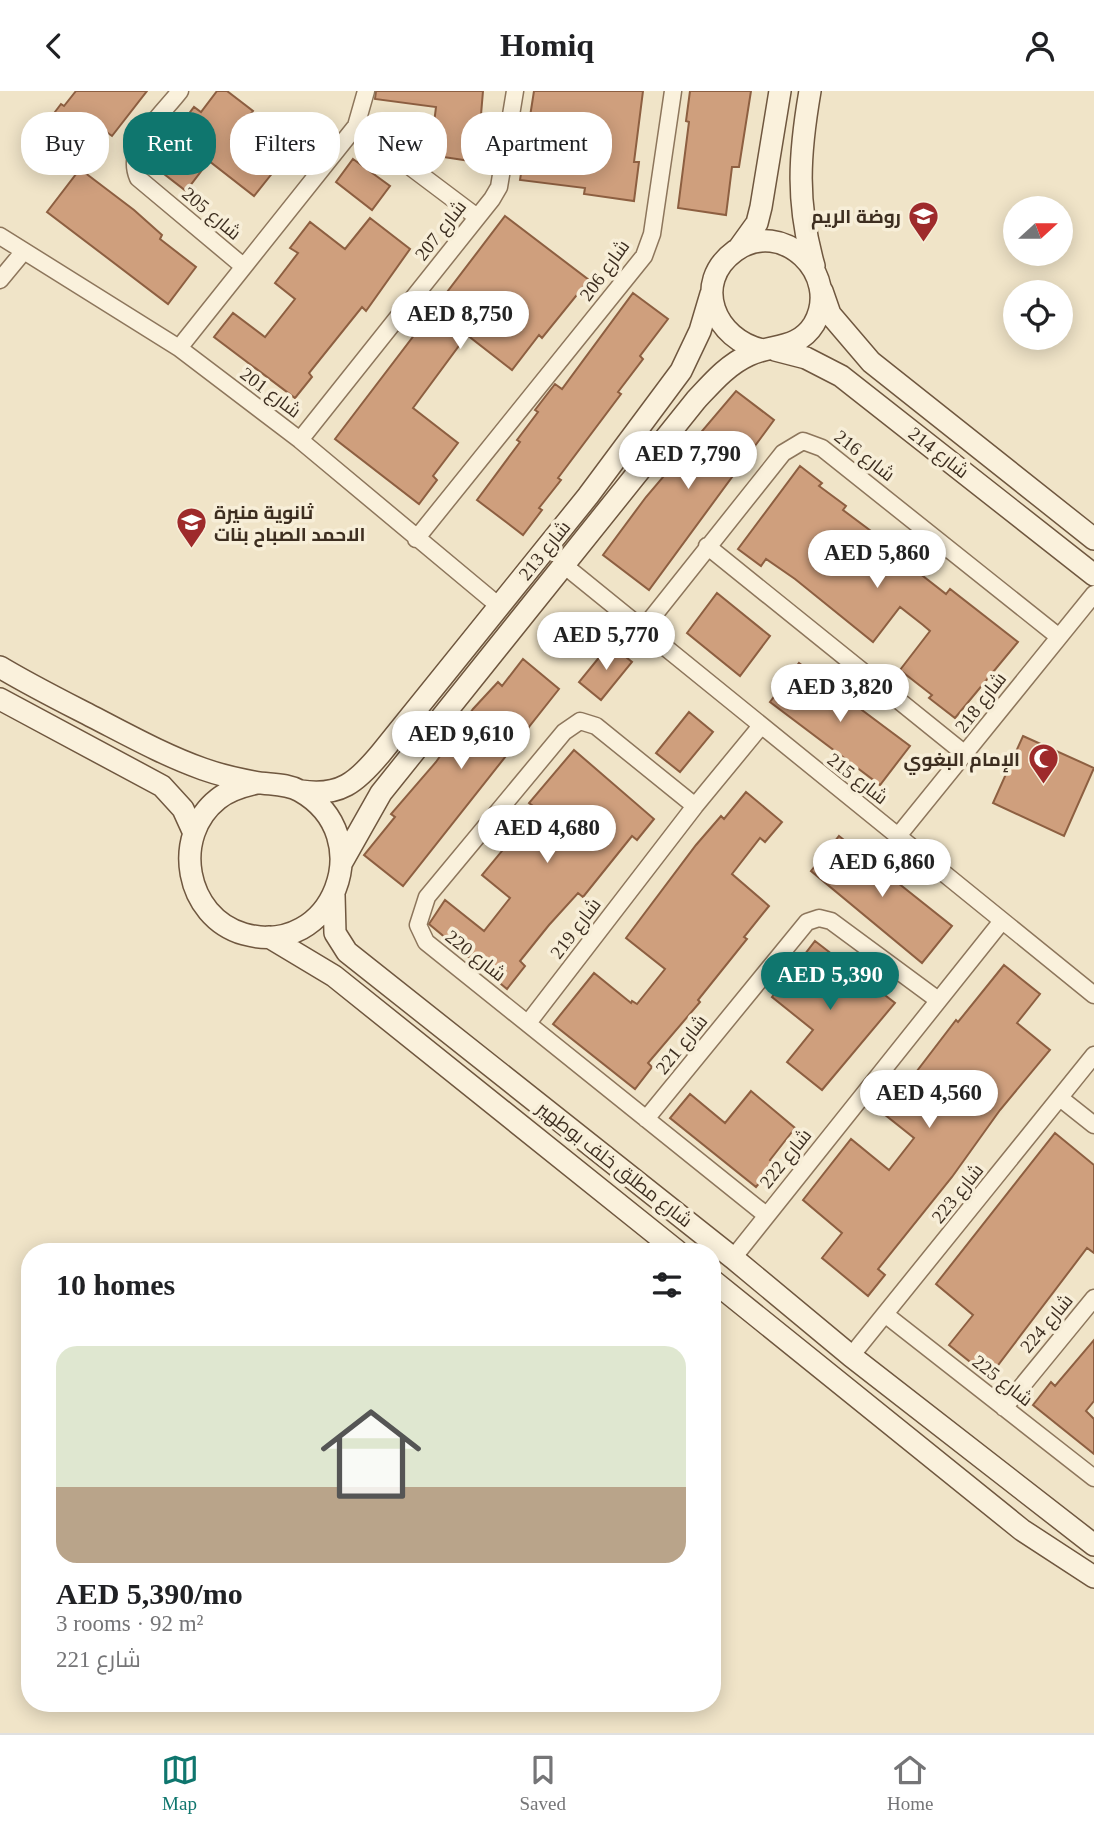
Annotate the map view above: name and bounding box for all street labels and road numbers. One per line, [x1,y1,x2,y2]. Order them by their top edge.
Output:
street label: شارع 205 [176,183,245,246]
street label: شارع 207 [411,196,473,266]
street label: شارع 206 [575,236,636,307]
street label: شارع 201 [235,363,305,424]
street label: شارع 214 [903,423,973,485]
street label: شارع 216 [829,426,899,488]
street label: شارع 213 [514,516,577,586]
street label: شارع 218 [951,668,1013,738]
street label: شارع 215 [822,749,892,811]
street label: شارع 219 [546,894,607,964]
street label: شارع 220 [440,926,510,988]
street label: شارع 221 [651,1010,714,1080]
street label: شارع مطلق خلف بوطهير [530,1097,696,1234]
street label: شارع 222 [755,1124,818,1194]
street label: شارع 223 [927,1159,990,1229]
street label: شارع 224 [1016,1290,1079,1359]
street label: شارع 225 [967,1351,1037,1413]

